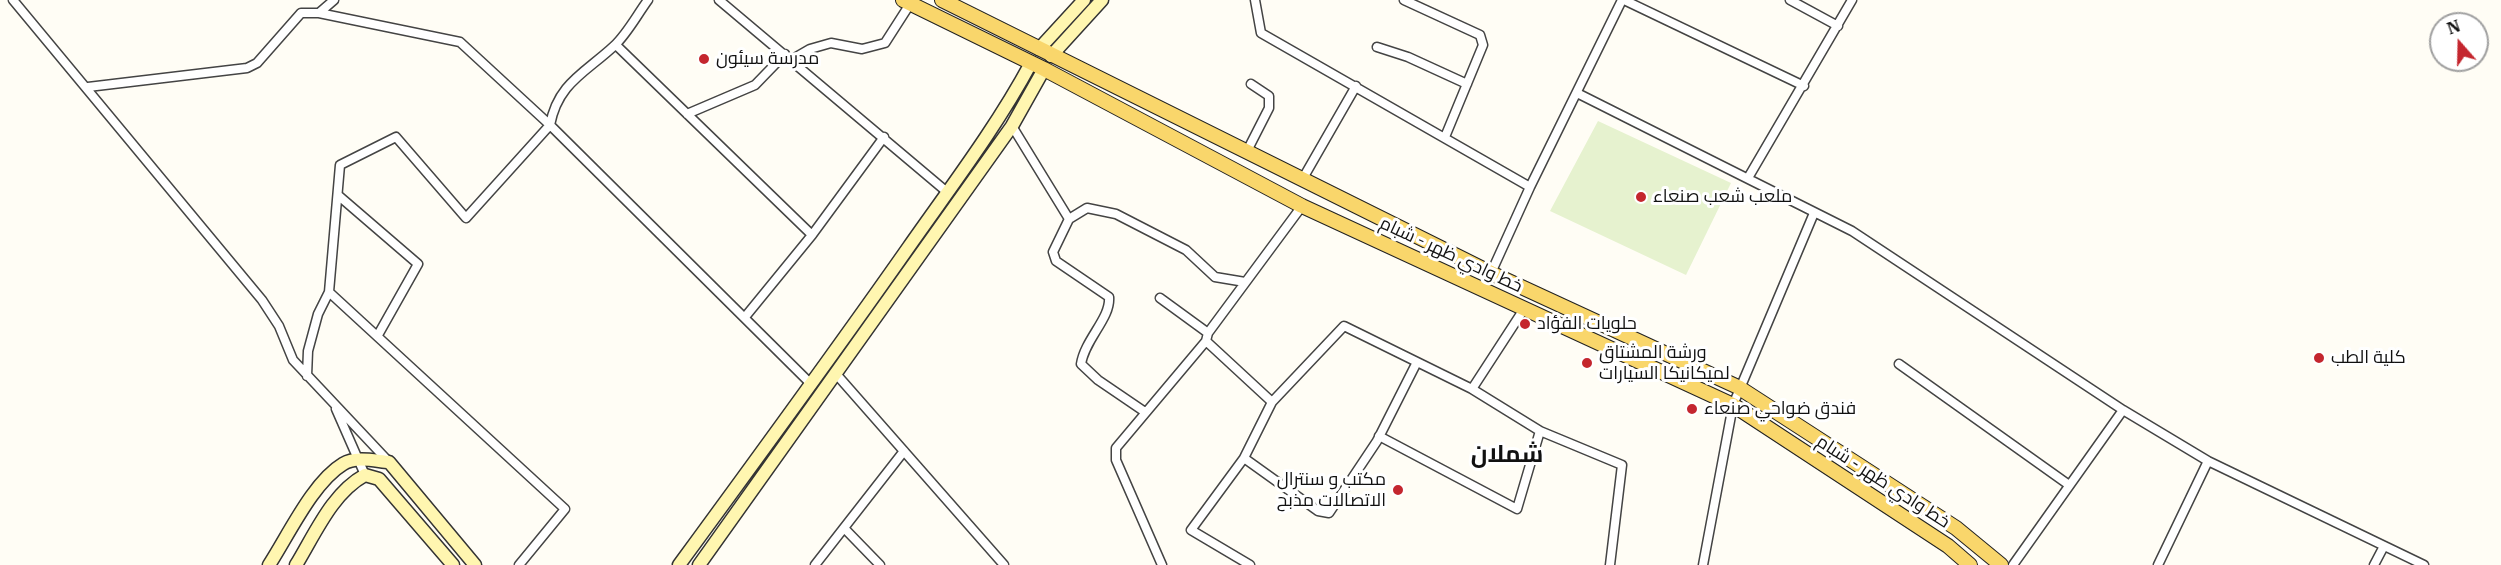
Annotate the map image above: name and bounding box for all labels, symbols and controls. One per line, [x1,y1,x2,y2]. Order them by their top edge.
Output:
north arrow [2429,12,2489,72]
text: N [2444,15,2463,39]
place label: مدرسة سيئون [716,48,819,70]
marker: مدرسة سيئون [697,52,711,66]
place label: ملعب شعب صنعاء [1653,186,1792,208]
marker: ملعب شعب صنعاء [1634,190,1648,204]
street label: خط وادي ظهر - شبام [1376,212,1526,298]
place label: حلويات الفؤاد [1537,313,1637,335]
marker: حلويات الفؤاد [1518,317,1532,331]
place label: ورشة المشتاق لميكانيكا السيارات [1599,342,1730,385]
place label: كلية الطب [2331,347,2406,369]
marker: كلية الطب [2312,351,2326,365]
marker: ورشة المشتاق لميكانيكا السيارات [1580,356,1594,370]
place label: فندق ضواحي صنعاء [1704,398,1856,420]
marker: فندق ضواحي صنعاء [1685,402,1699,416]
street label: خط وادي ظهر - شبام [1812,431,1954,533]
district label: شملان [1471,441,1543,469]
place label: مكتب و سنترال الاتصالات مذبح [1277,469,1386,512]
marker: مكتب و سنترال الاتصالات مذبح [1391,483,1405,497]

